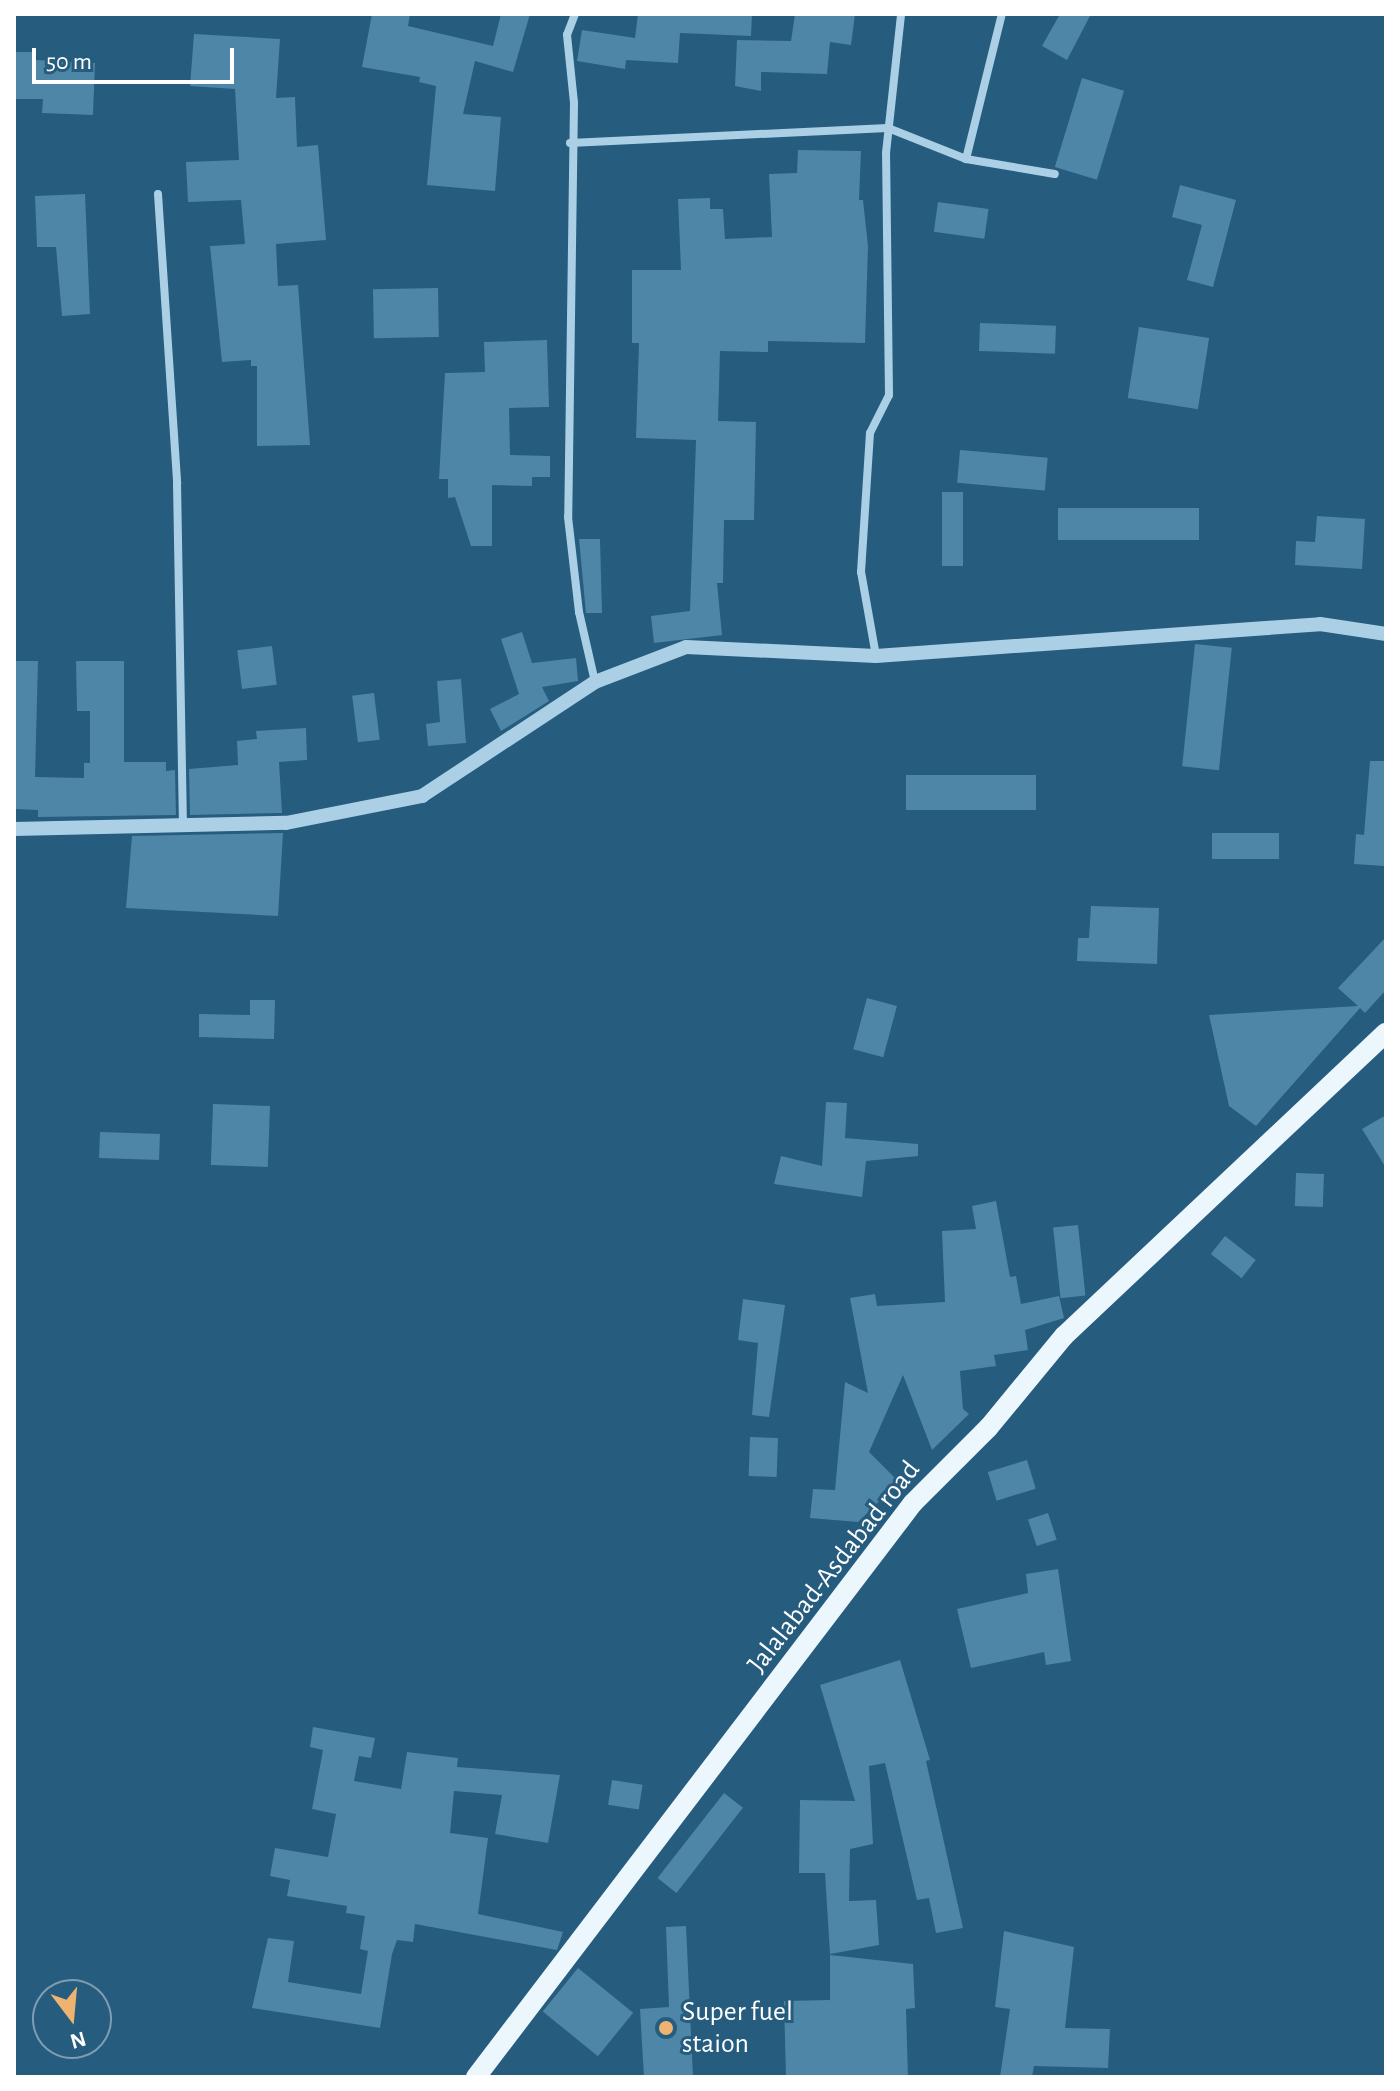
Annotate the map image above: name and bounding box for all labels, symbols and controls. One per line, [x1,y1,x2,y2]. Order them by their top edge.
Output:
scale bar [36,32,238,82]
text: 50 m [46,50,92,74]
street label: Jalalabad-Asdabad road [741,1454,927,1680]
north arrow [32,1979,112,2059]
place label: Super fuel staion [682,1995,793,2061]
marker: Super fuel staion [657,2019,675,2037]
text: N [68,2027,88,2053]

